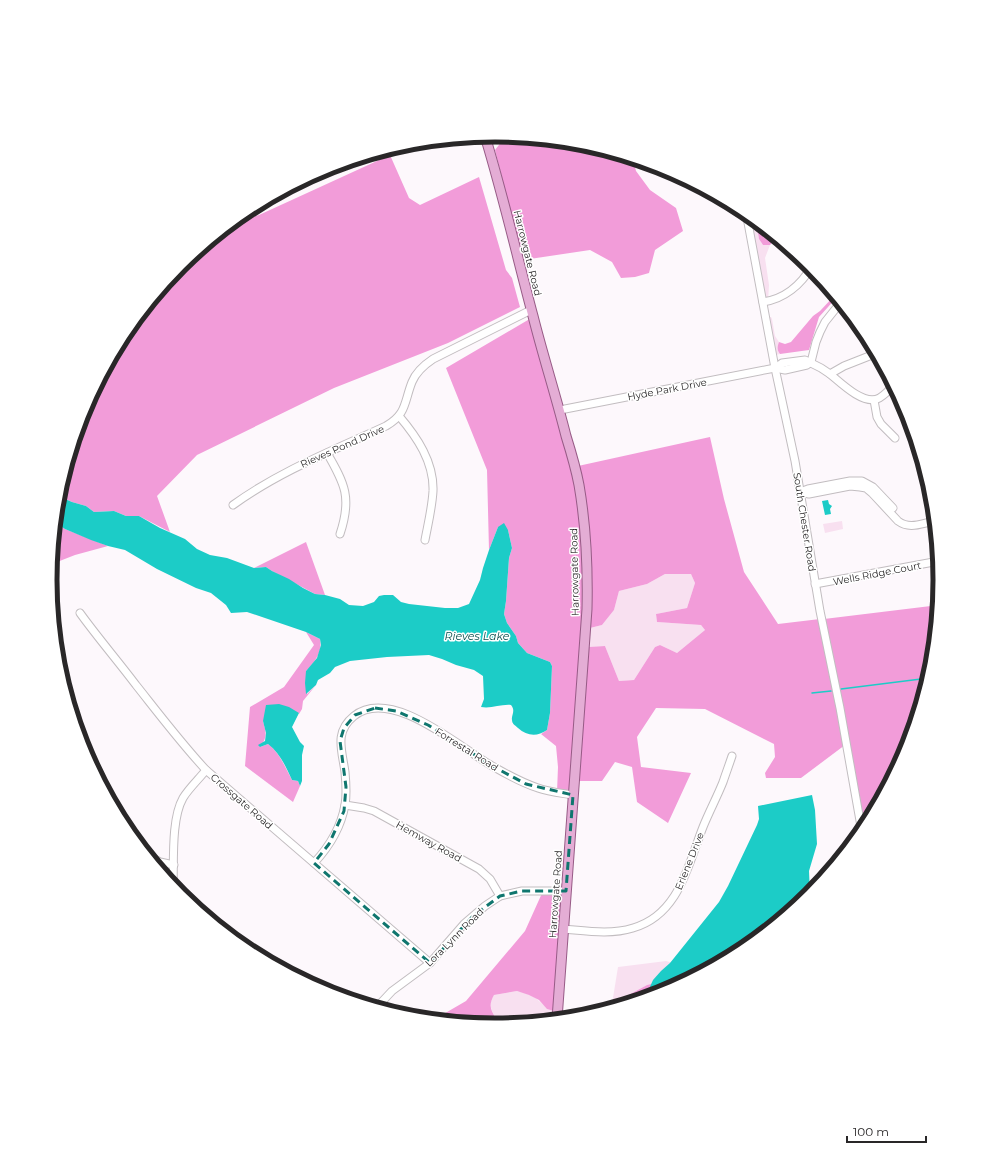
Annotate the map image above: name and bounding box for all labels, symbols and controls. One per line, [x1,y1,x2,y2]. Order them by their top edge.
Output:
street label: Harrowgate Road [511,209,544,297]
street label: Hyde Park Drive [626,375,708,404]
street label: Rieves Pond Drive [298,422,386,471]
street label: South Chester Road [790,472,819,573]
street label: Harrowgate Road [567,528,582,616]
street label: Wells Ridge Court [832,559,922,588]
water label: Rieves Lake [445,629,510,643]
street label: Forrestal Road [433,725,501,774]
street label: Crossgate Road [208,771,276,832]
street label: Hemway Road [394,818,464,865]
street label: Erlene Drive [672,830,707,892]
street label: Harrowgate Road [546,850,565,938]
street label: Lora Lynn Road [422,905,486,969]
scale bar [847,1118,926,1144]
text: 100 m [853,1124,889,1139]

